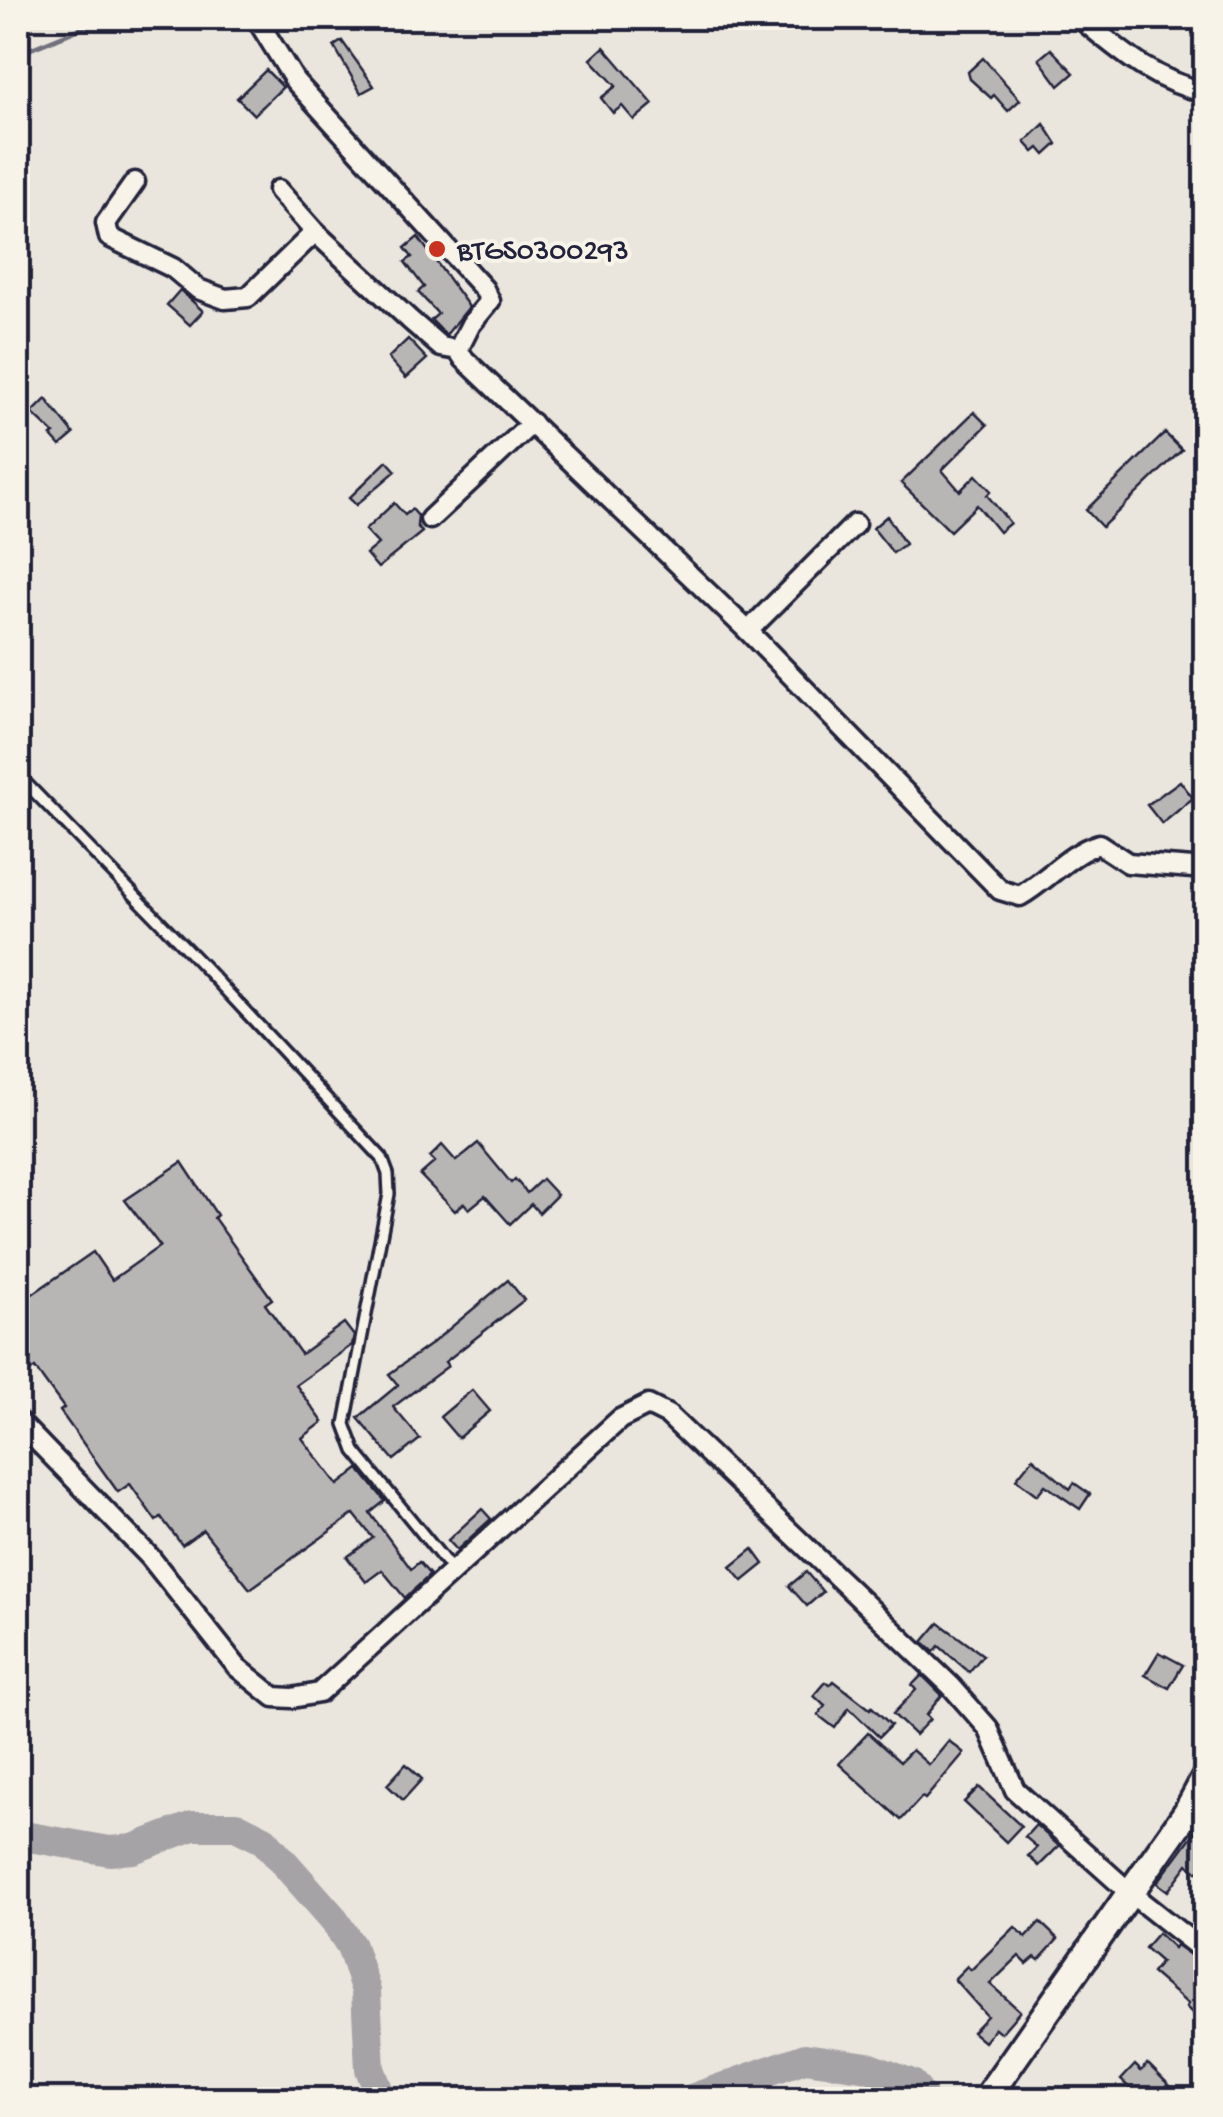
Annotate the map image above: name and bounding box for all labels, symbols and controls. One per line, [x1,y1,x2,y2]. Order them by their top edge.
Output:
place label: BTGS0300293 [456,236,629,271]
marker: BTGS0300293 [426,238,448,260]

